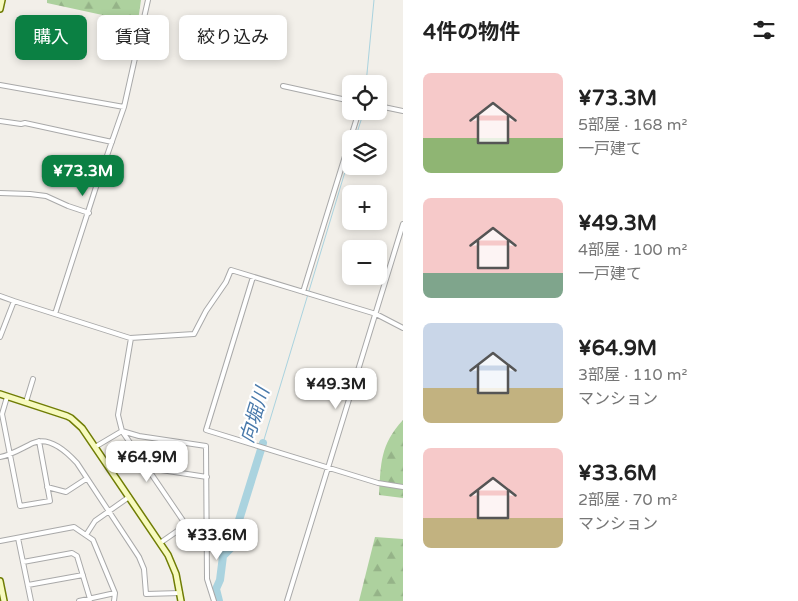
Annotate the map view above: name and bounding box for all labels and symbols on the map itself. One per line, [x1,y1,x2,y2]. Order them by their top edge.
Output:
pin: ¥73.3M [42,154,124,197]
pin: ¥49.3M [295,368,377,410]
water label: 向堀川 [236,383,274,446]
pin: ¥64.9M [106,440,188,483]
pin: ¥33.6M [176,518,258,561]

